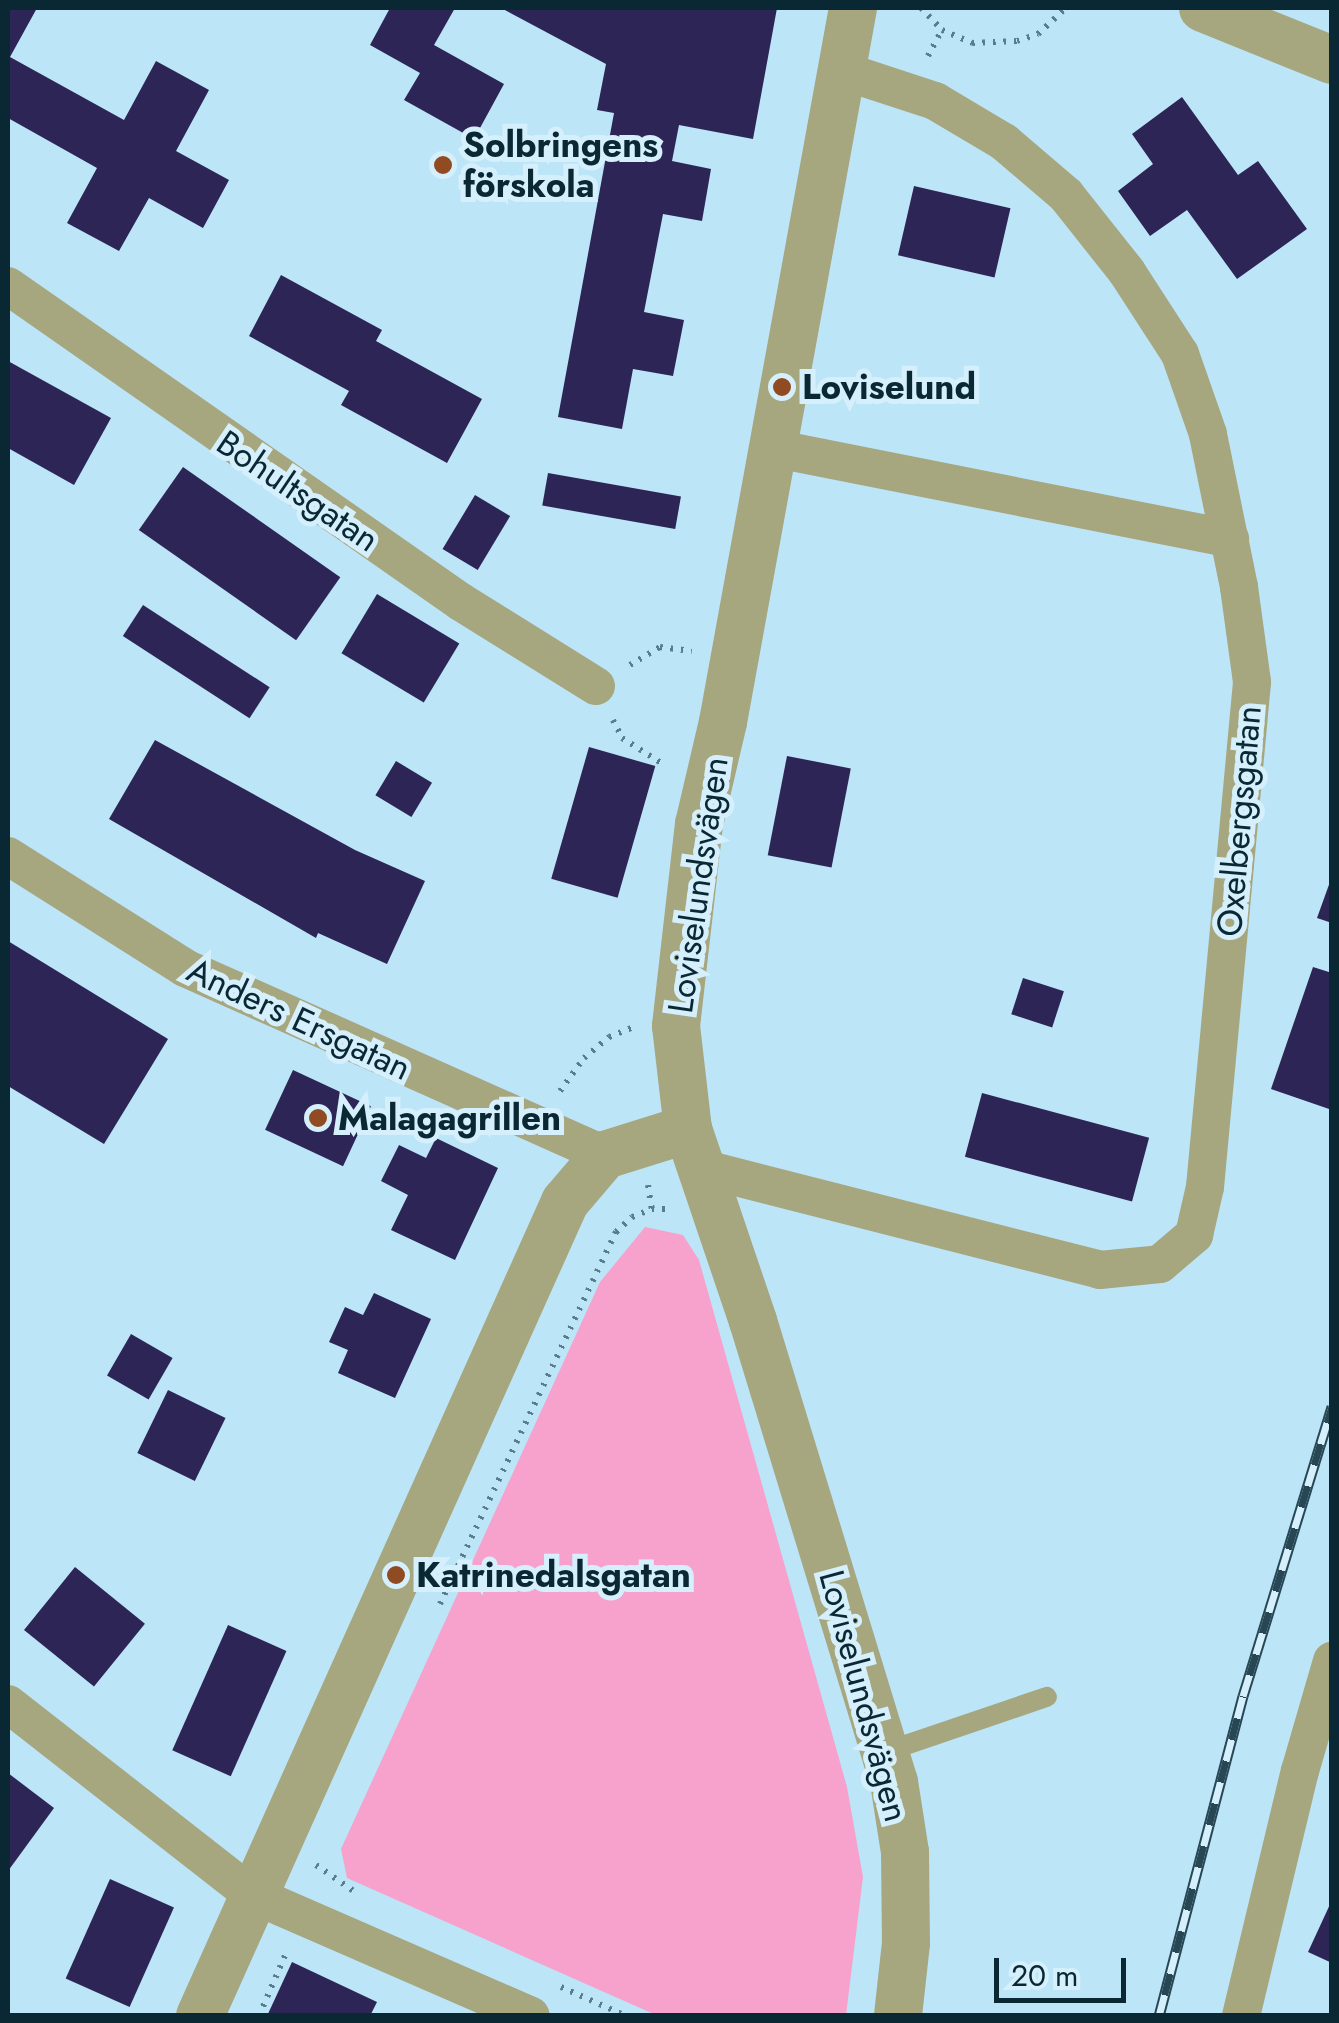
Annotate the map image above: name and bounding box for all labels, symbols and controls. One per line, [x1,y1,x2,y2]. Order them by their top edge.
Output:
place label: Solbringens förskola [463,124,658,206]
marker: Solbringens förskola [432,154,454,176]
place label: Loviselund [802,366,976,408]
marker: Loviselund [771,376,793,398]
street label: Bohultsgatan [209,421,387,561]
street label: Oxelbergsgatan [1208,704,1270,938]
street label: Loviselundsvägen [659,754,737,1016]
street label: Anders Ersgatan [181,949,417,1089]
place label: Malagagrillen [338,1097,561,1139]
marker: Malagagrillen [307,1107,329,1129]
place label: Katrinedalsgatan [416,1554,691,1596]
marker: Katrinedalsgatan [385,1564,407,1586]
street label: Loviselundsvägen [810,1566,918,1826]
scale bar [999,1938,1132,2000]
text: 20 m [1011,1954,1078,1997]

